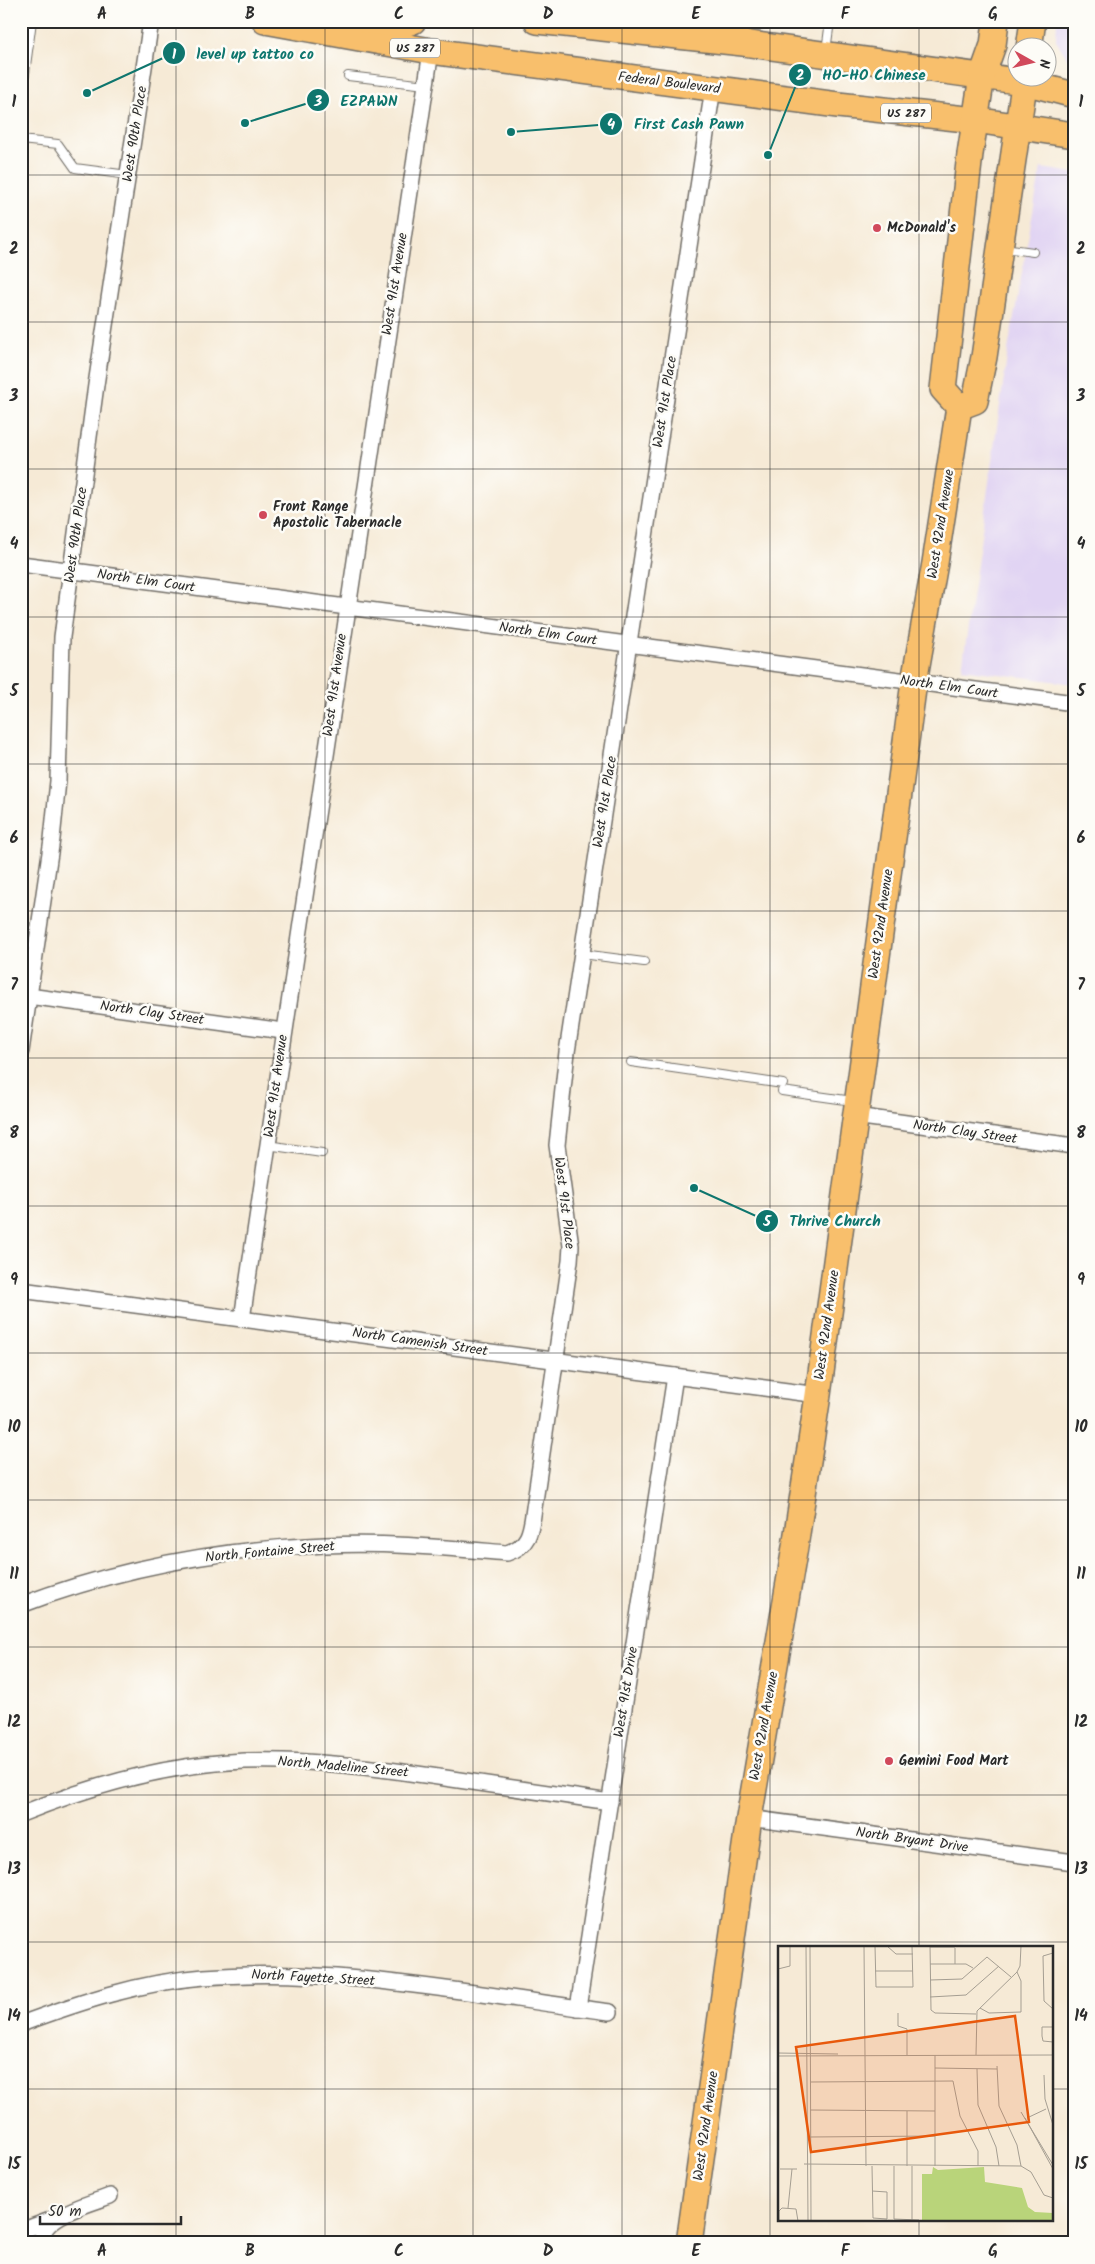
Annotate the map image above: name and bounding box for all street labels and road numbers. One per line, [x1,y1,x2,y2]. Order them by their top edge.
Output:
road number: US 287 [390,38,440,58]
street label: Federal Boulevard [617,66,722,100]
street label: West 90th Place [117,84,154,184]
road number: US 287 [881,104,931,122]
street label: West 91st Avenue [376,230,414,337]
street label: West 91st Place [647,354,683,449]
street label: West 92nd Avenue [921,467,961,580]
street label: West 90th Place [58,485,94,584]
street label: North Elm Court [96,563,197,599]
street label: North Elm Court [498,616,599,652]
street label: West 91st Avenue [317,631,353,738]
street label: North Elm Court [899,669,1000,705]
street label: West 91st Place [587,754,623,849]
street label: West 92nd Avenue [862,867,900,980]
street label: North Clay Street [98,995,206,1031]
street label: West 91st Avenue [258,1032,294,1139]
street label: North Clay Street [911,1114,1019,1150]
street label: West 91st Place [547,1156,581,1251]
street label: West 92nd Avenue [808,1268,846,1381]
street label: North Camenish Street [351,1322,490,1362]
street label: North Fontaine Street [204,1535,336,1569]
street label: West 91st Drive [608,1644,644,1739]
street label: West 92nd Avenue [744,1669,785,1782]
street label: North Madeline Street [277,1750,410,1784]
street label: North Bryant Drive [854,1821,970,1859]
street label: North Fayette Street [251,1964,376,1992]
street label: West 92nd Avenue [687,2069,725,2182]

